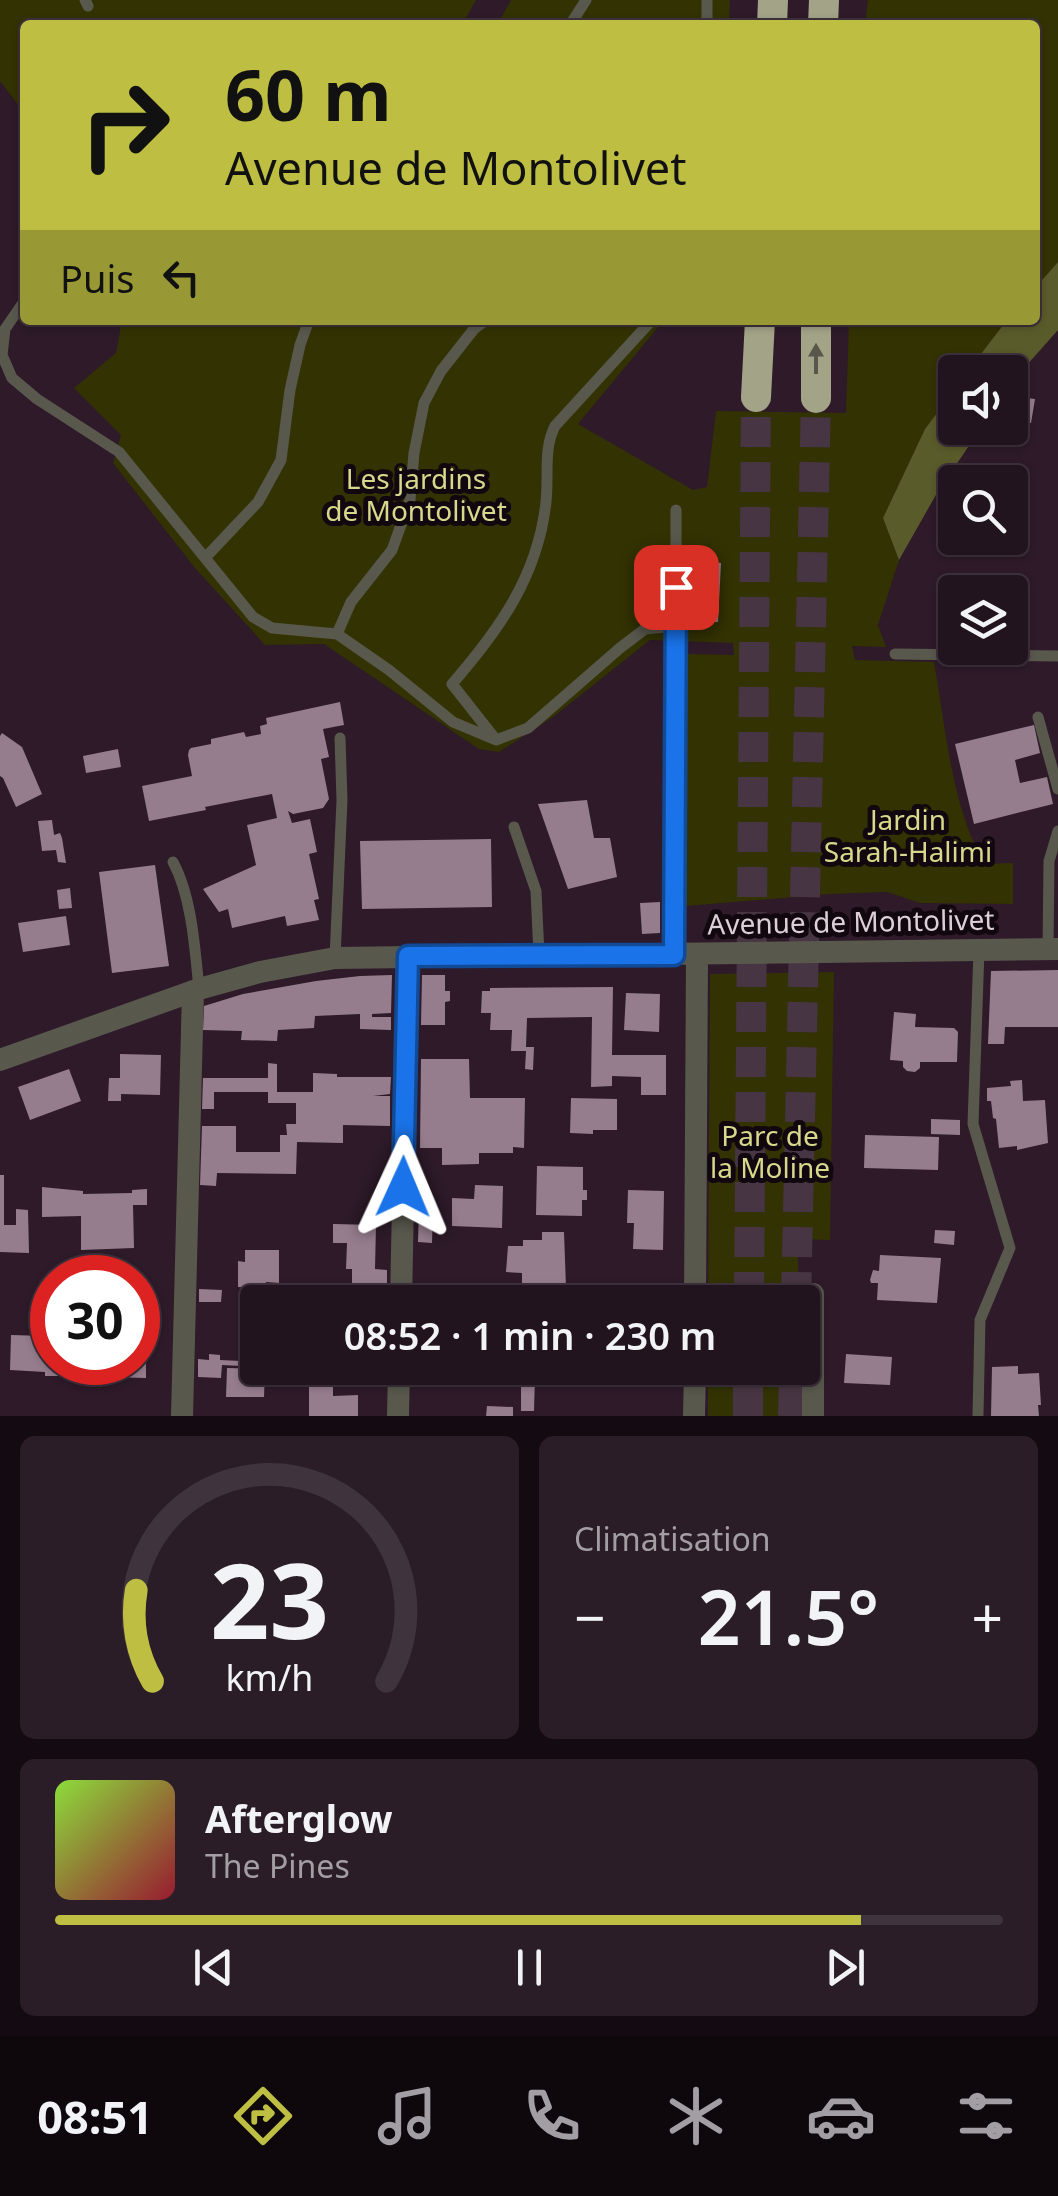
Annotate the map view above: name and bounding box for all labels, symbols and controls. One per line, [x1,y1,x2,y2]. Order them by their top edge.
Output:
text: 60 m [225,46,392,142]
icon: right [60,60,190,190]
text: Avenue de Montolivet [225,137,686,198]
icon: left [154,250,209,305]
text: Puis [60,252,134,304]
one-way arrow [808,343,824,375]
map controls [938,355,1028,665]
button: sound [938,355,1028,445]
park label: Les jardins de Montolivet [325,459,507,529]
button: search [938,465,1028,555]
pin [634,545,719,630]
icon: arrive [649,560,704,615]
button: layers [938,575,1028,665]
park label: Jardin Sarah-Halimi [824,800,992,870]
street label: Avenue de Montolivet [707,899,995,943]
park label: Parc de la Moline [710,1116,830,1186]
position arrow [351,1135,455,1239]
speed limit sign: 30 [30,1255,160,1385]
text: 08:52 · 1 min · 230 m [344,1309,716,1361]
text: Climatisation [574,1517,771,1560]
text: 23 [210,1528,329,1669]
text: 21.5° [698,1565,879,1667]
text: − [574,1579,605,1654]
text: + [972,1579,1003,1654]
text: km/h [226,1653,313,1701]
text: Afterglow [205,1792,393,1844]
text: The Pines [205,1844,350,1887]
icon: previous [186,1940,241,1995]
icon: pause [502,1940,557,1995]
icon: next [818,1940,873,1995]
icon: directions [228,2081,298,2151]
icon: music [372,2081,442,2151]
icon: phone [517,2081,587,2151]
icon: climate [661,2081,731,2151]
icon: car [806,2081,876,2151]
icon: filters [951,2081,1021,2151]
text: 08:51 [37,2086,153,2147]

